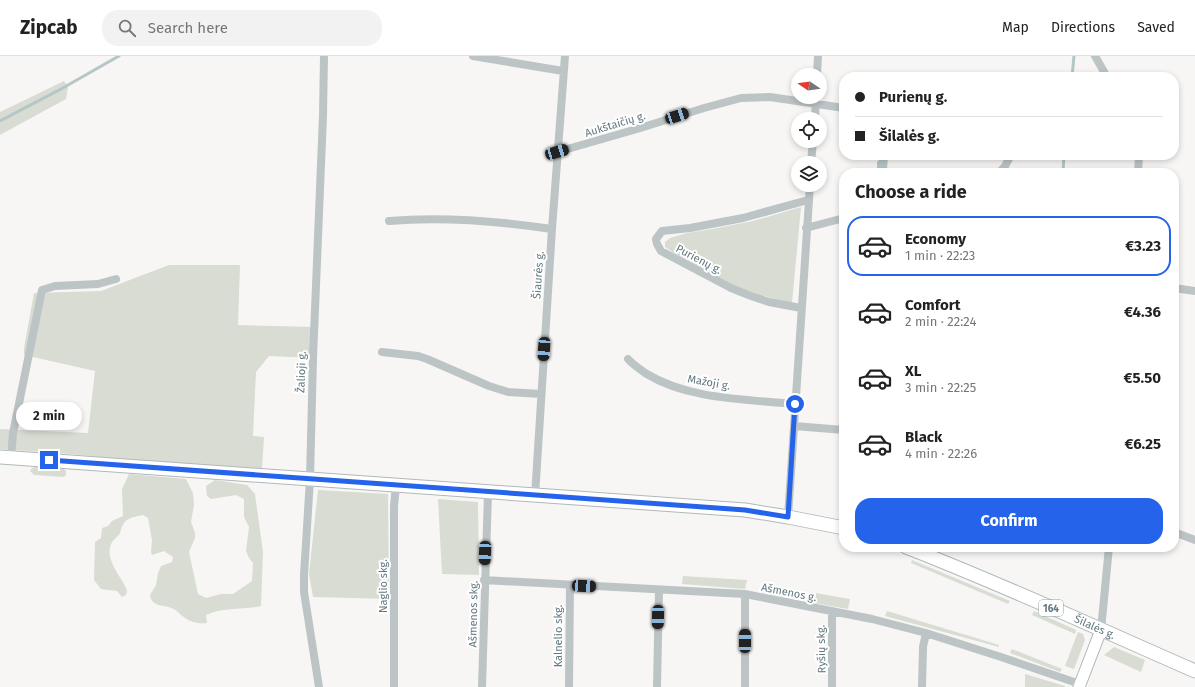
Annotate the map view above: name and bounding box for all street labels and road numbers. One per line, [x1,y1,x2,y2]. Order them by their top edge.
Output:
street label: Aukštaičių g. [583,109,647,140]
street label: Purienų g. [674,242,724,277]
street label: Šiaurės g. [529,250,547,299]
street label: Žalioji g. [293,351,309,393]
street label: Mažoji g. [687,372,732,393]
street label: Naglio skg. [377,559,390,613]
street label: Ašmenos skg. [466,580,481,648]
street label: Ašmenos g. [760,581,818,604]
road number: 164 [1039,600,1063,616]
street label: Kalnelio skg. [552,604,565,667]
street label: Šilalės g. [1072,611,1118,642]
street label: Ryšių skg. [815,624,828,673]

